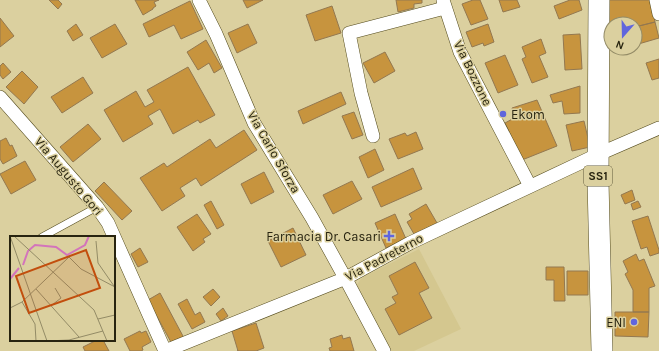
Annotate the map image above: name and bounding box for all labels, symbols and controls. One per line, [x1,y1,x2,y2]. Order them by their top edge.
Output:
north arrow [603,16,643,56]
text: N [614,37,626,52]
street label: Via Bozzone [451,38,495,108]
place label: Ekom [511,107,545,122]
street label: Via Carlo Sforza [244,108,304,196]
marker: Ekom [498,109,508,119]
street label: Via Augusto Gori [32,134,106,218]
road number: SS1 [584,166,612,186]
place label: Farmacia Dr. Casari [266,229,381,244]
street label: Via Padreterno [342,230,426,284]
marker: Farmacia Dr. Casari [384,231,394,241]
inset map [10,236,115,341]
place label: ENI [606,315,626,330]
marker: ENI [629,317,639,327]

